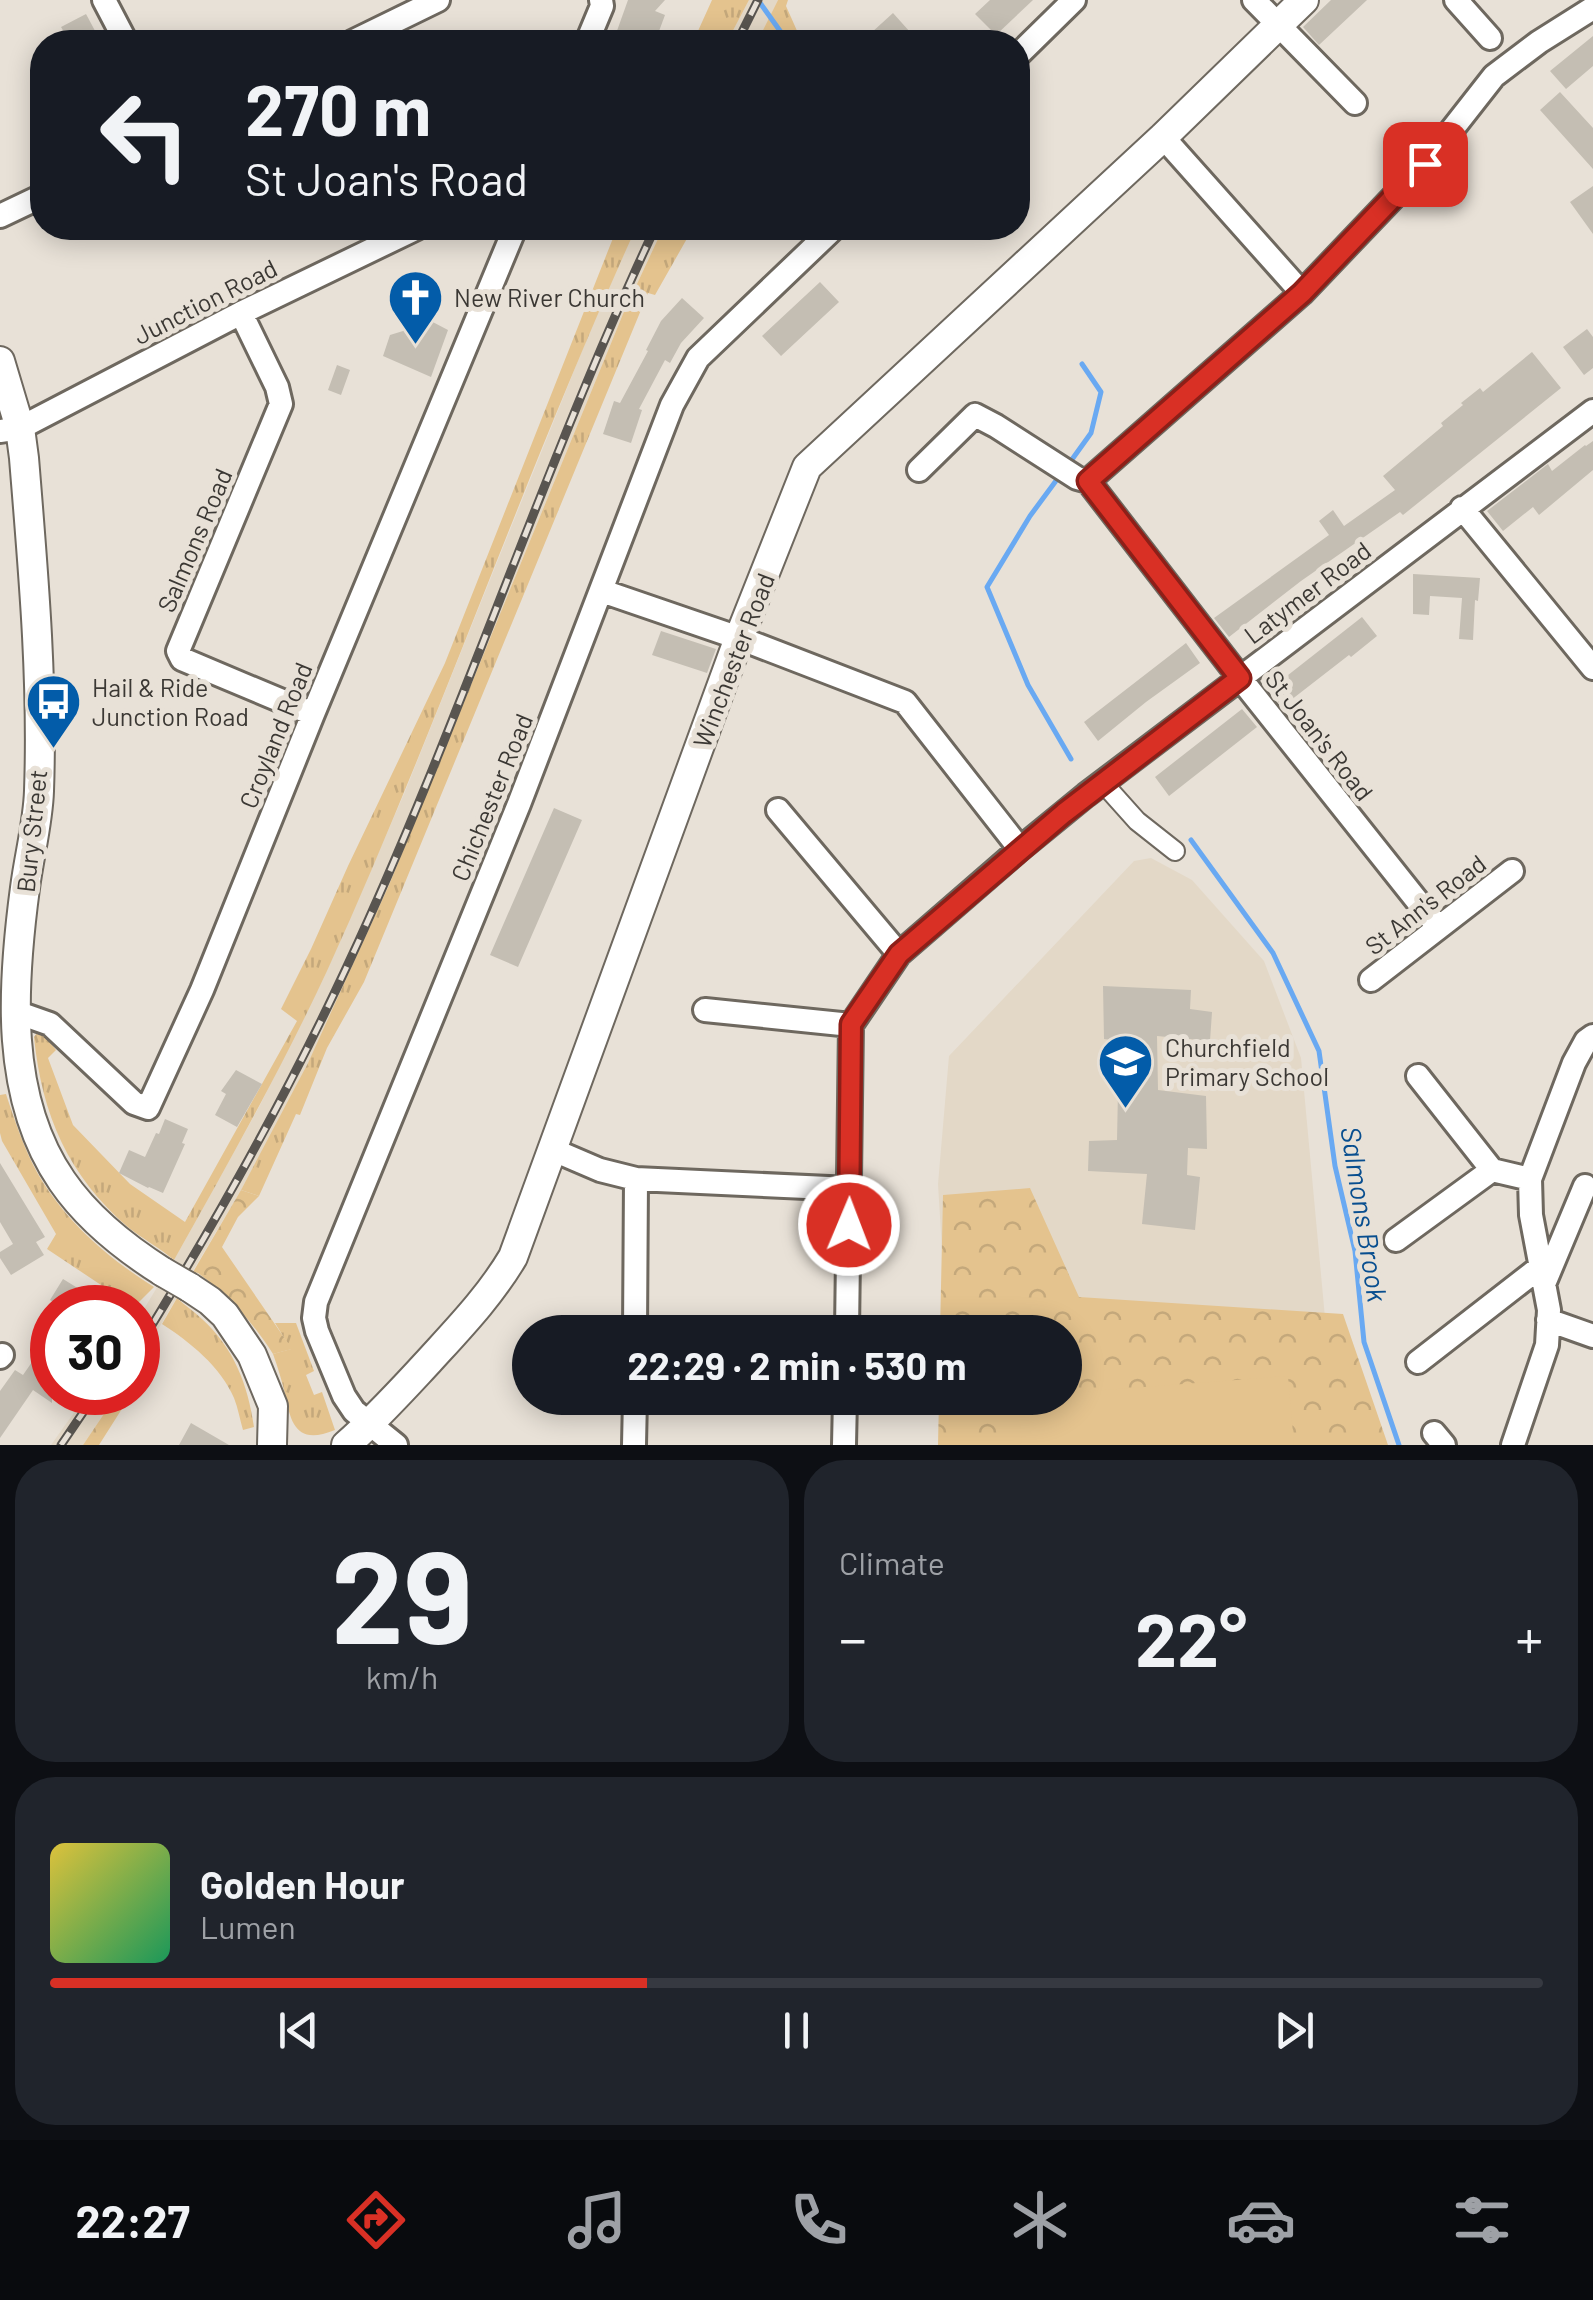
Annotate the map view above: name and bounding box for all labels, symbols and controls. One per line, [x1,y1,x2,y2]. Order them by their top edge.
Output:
text: 270 m [245,66,431,150]
icon: left [80,70,210,200]
pin [1383,122,1468,207]
icon: arrive [1398,137,1453,192]
text: St Joan's Road [245,151,528,205]
street label: Junction Road [128,252,282,350]
church icon: New River Church [385,267,445,346]
place label: New River Church [454,282,645,312]
street label: Salmons Road [150,464,238,616]
street label: Latymer Road [1238,535,1376,649]
street label: Winchester Road [686,569,780,751]
street label: Croyland Road [232,658,318,812]
street label: St Joan's Road [1260,664,1380,806]
bus stop icon: Hail & Ride Junction Road [23,671,83,750]
place label: Hail & Ride Junction Road [92,672,249,731]
street label: Chichester Road [444,709,538,885]
street label: Bury Street [10,768,52,894]
street label: St Ann's Road [1359,848,1491,960]
school or university icon: Churchfield Primary School [1096,1031,1156,1110]
place label: Churchfield Primary School [1165,1032,1329,1091]
water label: Salmons Brook [1334,1124,1396,1305]
position arrow [797,1173,901,1277]
speed limit sign: 30 [30,1285,160,1415]
text: 22:29 · 2 min · 530 m [627,1342,967,1388]
text: 29 [331,1514,473,1670]
text: Climate [839,1543,945,1581]
text: 22° [1135,1592,1247,1682]
text: − [839,1604,867,1670]
text: + [1515,1604,1543,1670]
text: km/h [366,1657,438,1695]
text: Golden Hour [200,1861,405,1907]
text: Lumen [200,1907,296,1945]
icon: previous [271,2003,326,2058]
icon: pause [769,2003,824,2058]
icon: next [1267,2003,1322,2058]
icon: directions [341,2185,411,2255]
icon: music [562,2185,632,2255]
icon: phone [784,2185,854,2255]
icon: climate [1005,2185,1075,2255]
icon: car [1226,2185,1296,2255]
icon: filters [1447,2185,1517,2255]
text: 22:27 [76,2193,190,2247]

